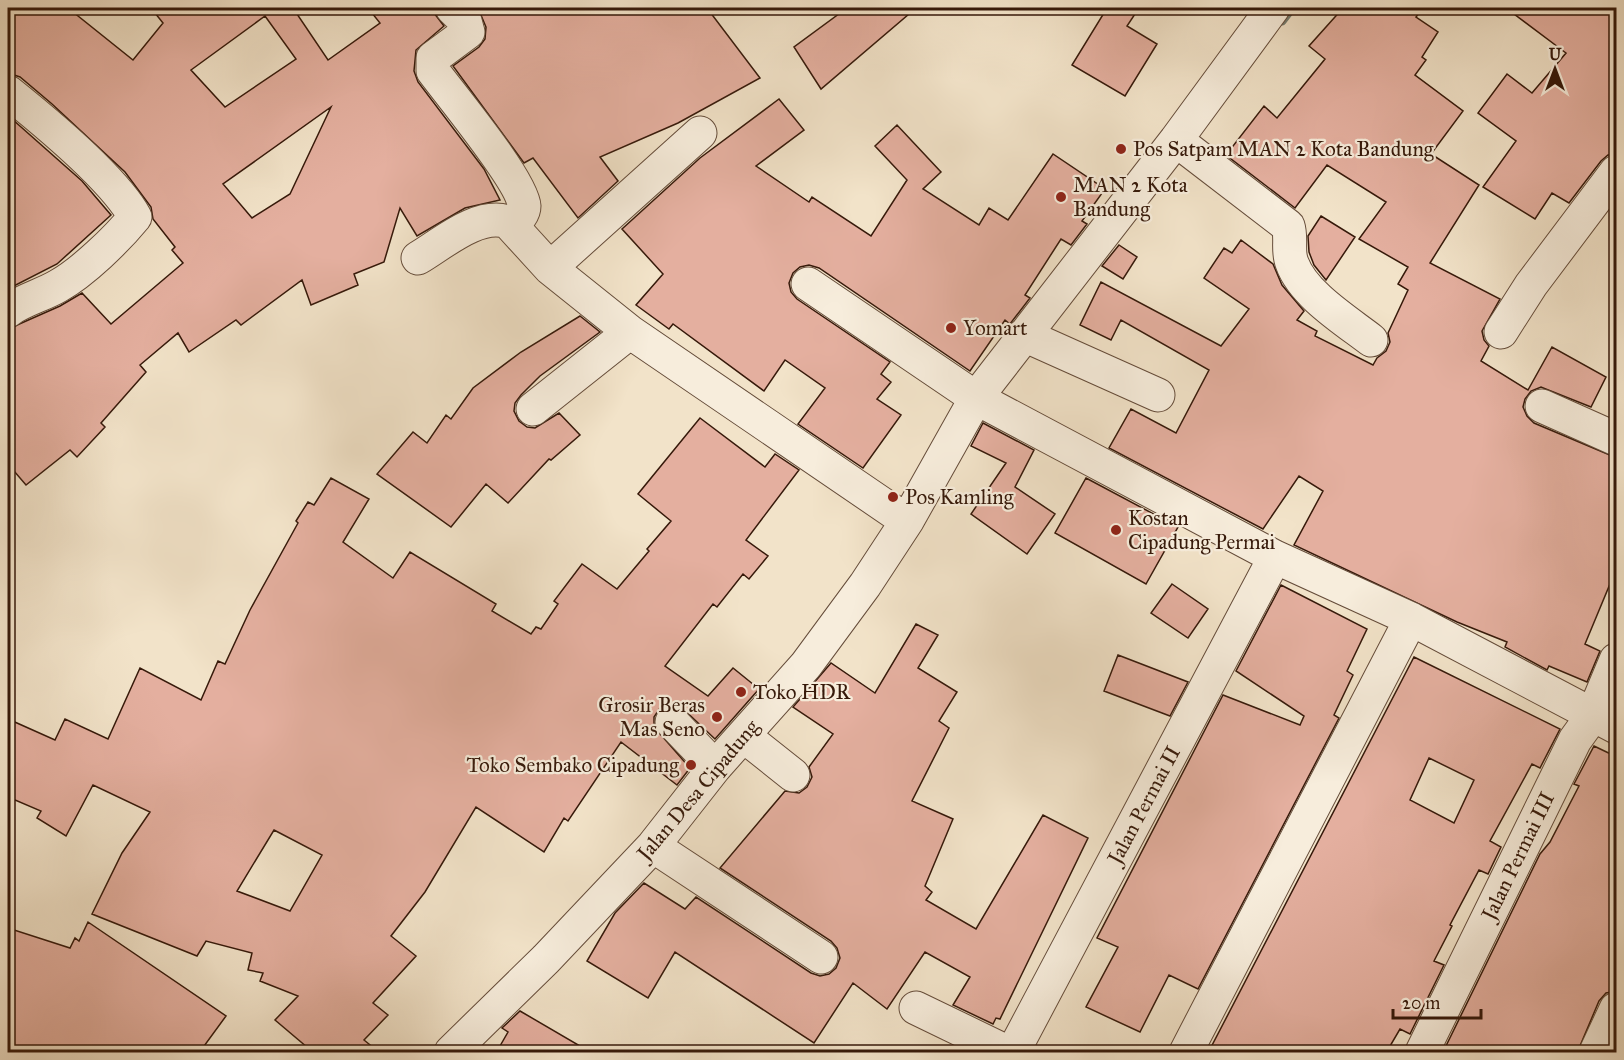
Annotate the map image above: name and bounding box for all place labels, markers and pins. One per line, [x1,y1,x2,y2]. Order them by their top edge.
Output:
place label: Pos Satpam MAN 2 Kota Bandung [1133,136,1434,162]
marker: Pos Satpam MAN 2 Kota Bandung [1114,142,1128,156]
place label: MAN 2 Kota Bandung [1073,172,1188,222]
marker: MAN 2 Kota Bandung [1054,190,1068,204]
place label: Yomart [963,315,1028,341]
marker: Yomart [944,321,958,335]
place label: Pos Kamling [905,484,1014,510]
marker: Pos Kamling [886,490,900,504]
place label: Kostan Cipadung Permai [1128,505,1276,555]
marker: Kostan Cipadung Permai [1109,523,1123,537]
place label: Toko HDR [753,679,852,705]
marker: Toko HDR [734,685,748,699]
place label: Grosir Beras Mas Seno [598,692,705,742]
marker: Grosir Beras Mas Seno [710,710,724,724]
place label: Toko Sembako Cipadung [466,752,679,778]
marker: Toko Sembako Cipadung [684,758,698,772]

